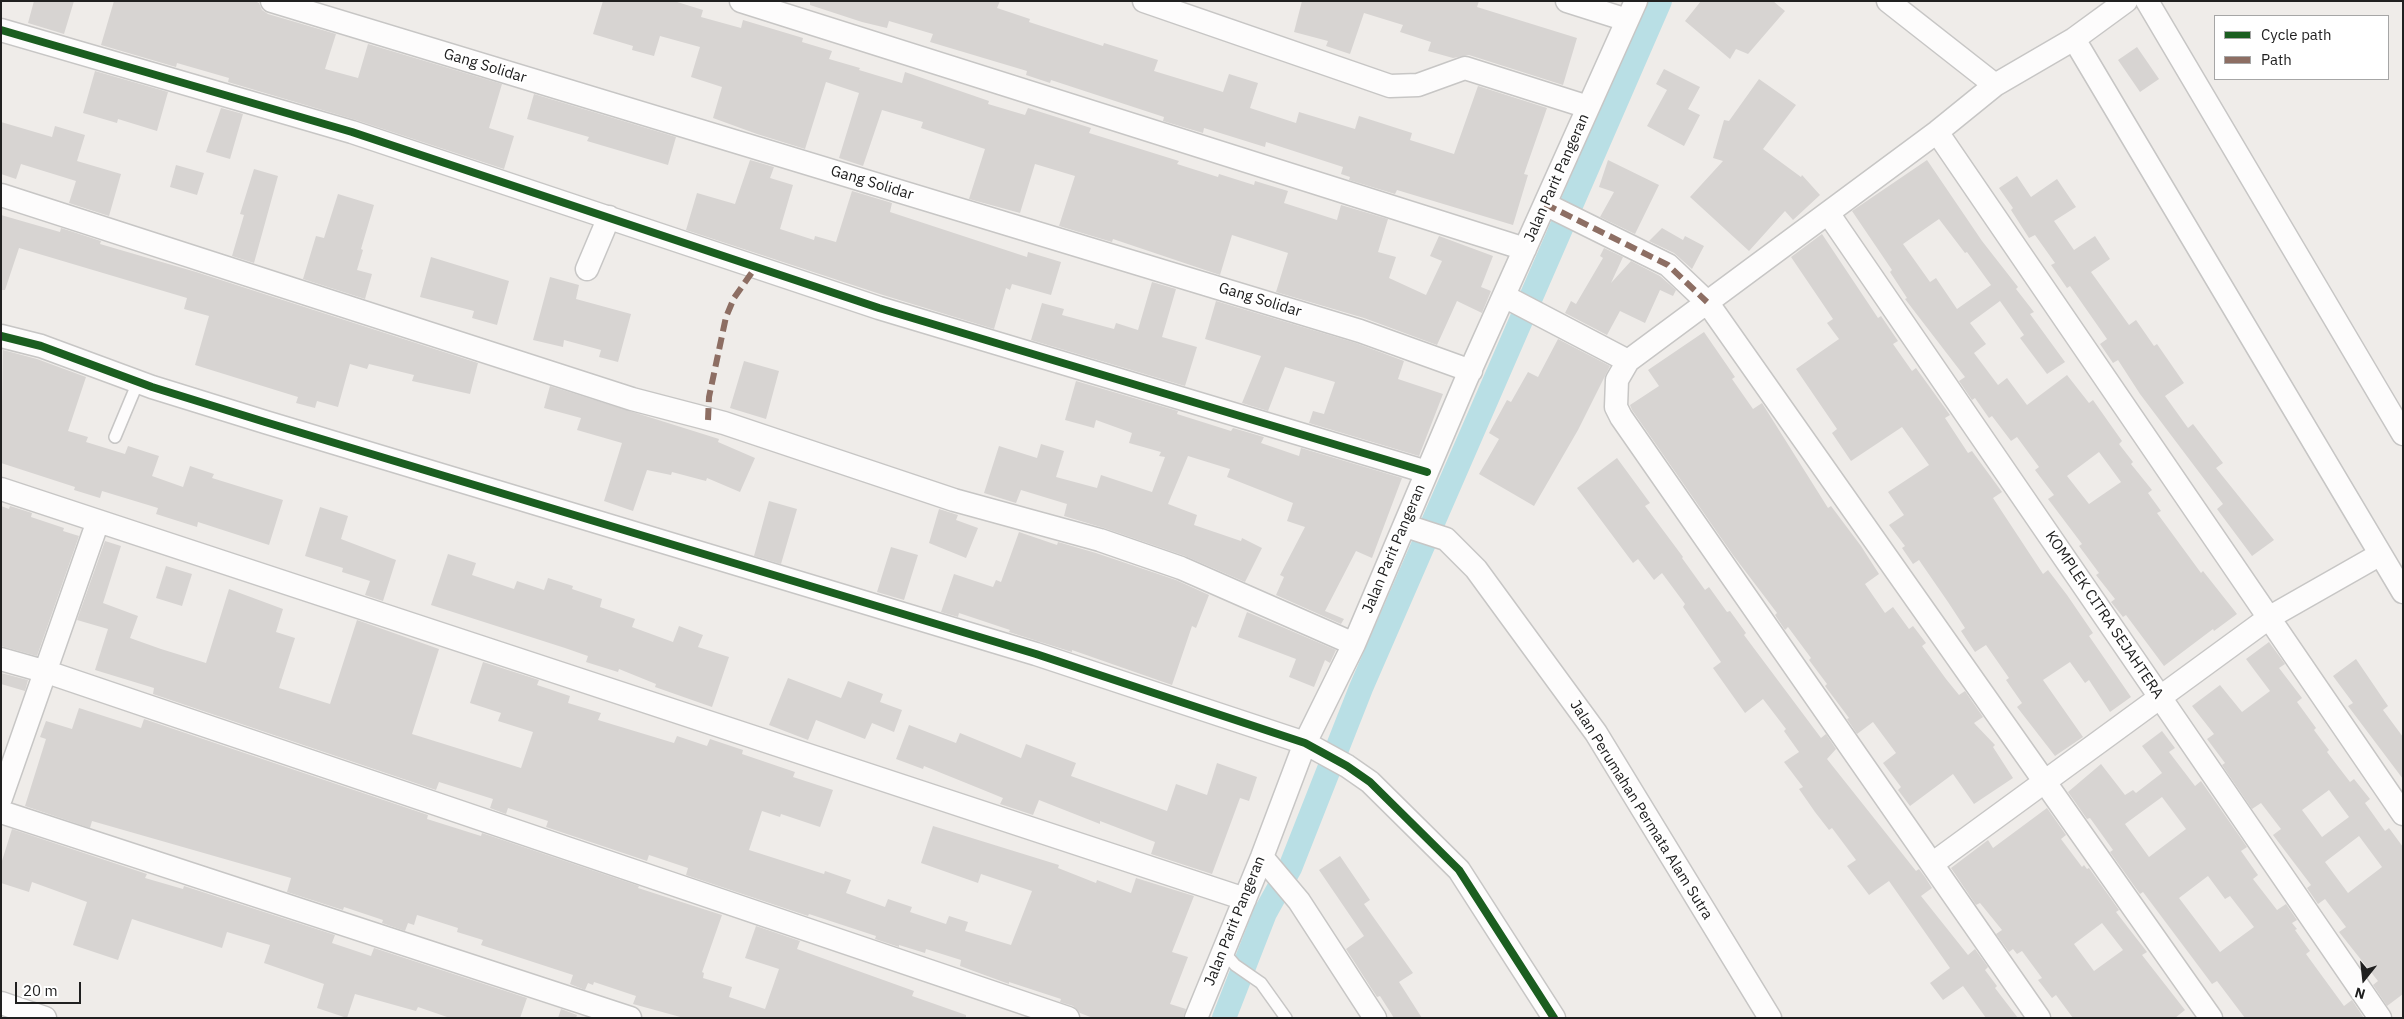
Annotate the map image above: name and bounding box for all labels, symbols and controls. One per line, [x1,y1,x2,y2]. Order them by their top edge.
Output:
legend [2214,15,2389,80]
text: Cycle path [2261,25,2332,44]
street label: Gang Solidar [441,45,529,87]
text: Path [2261,50,2292,69]
street label: Jalan Parit Pangeran [1521,111,1593,245]
street label: Gang Solidar [828,162,916,204]
street label: Gang Solidar [1216,279,1304,321]
street label: Jalan Parit Pangeran [1359,482,1429,616]
street label: KOMPLEK CITRA SEJAHTERA [2041,528,2167,702]
street label: Jalan Perumahan Permata Alam Sutra [1566,697,1716,923]
street label: Jalan Parit Pangeran [1201,853,1269,989]
north arrow [2339,954,2389,1004]
scale bar [18,972,84,1004]
text: 20 m [23,981,58,1000]
text: N [2353,983,2367,1003]

